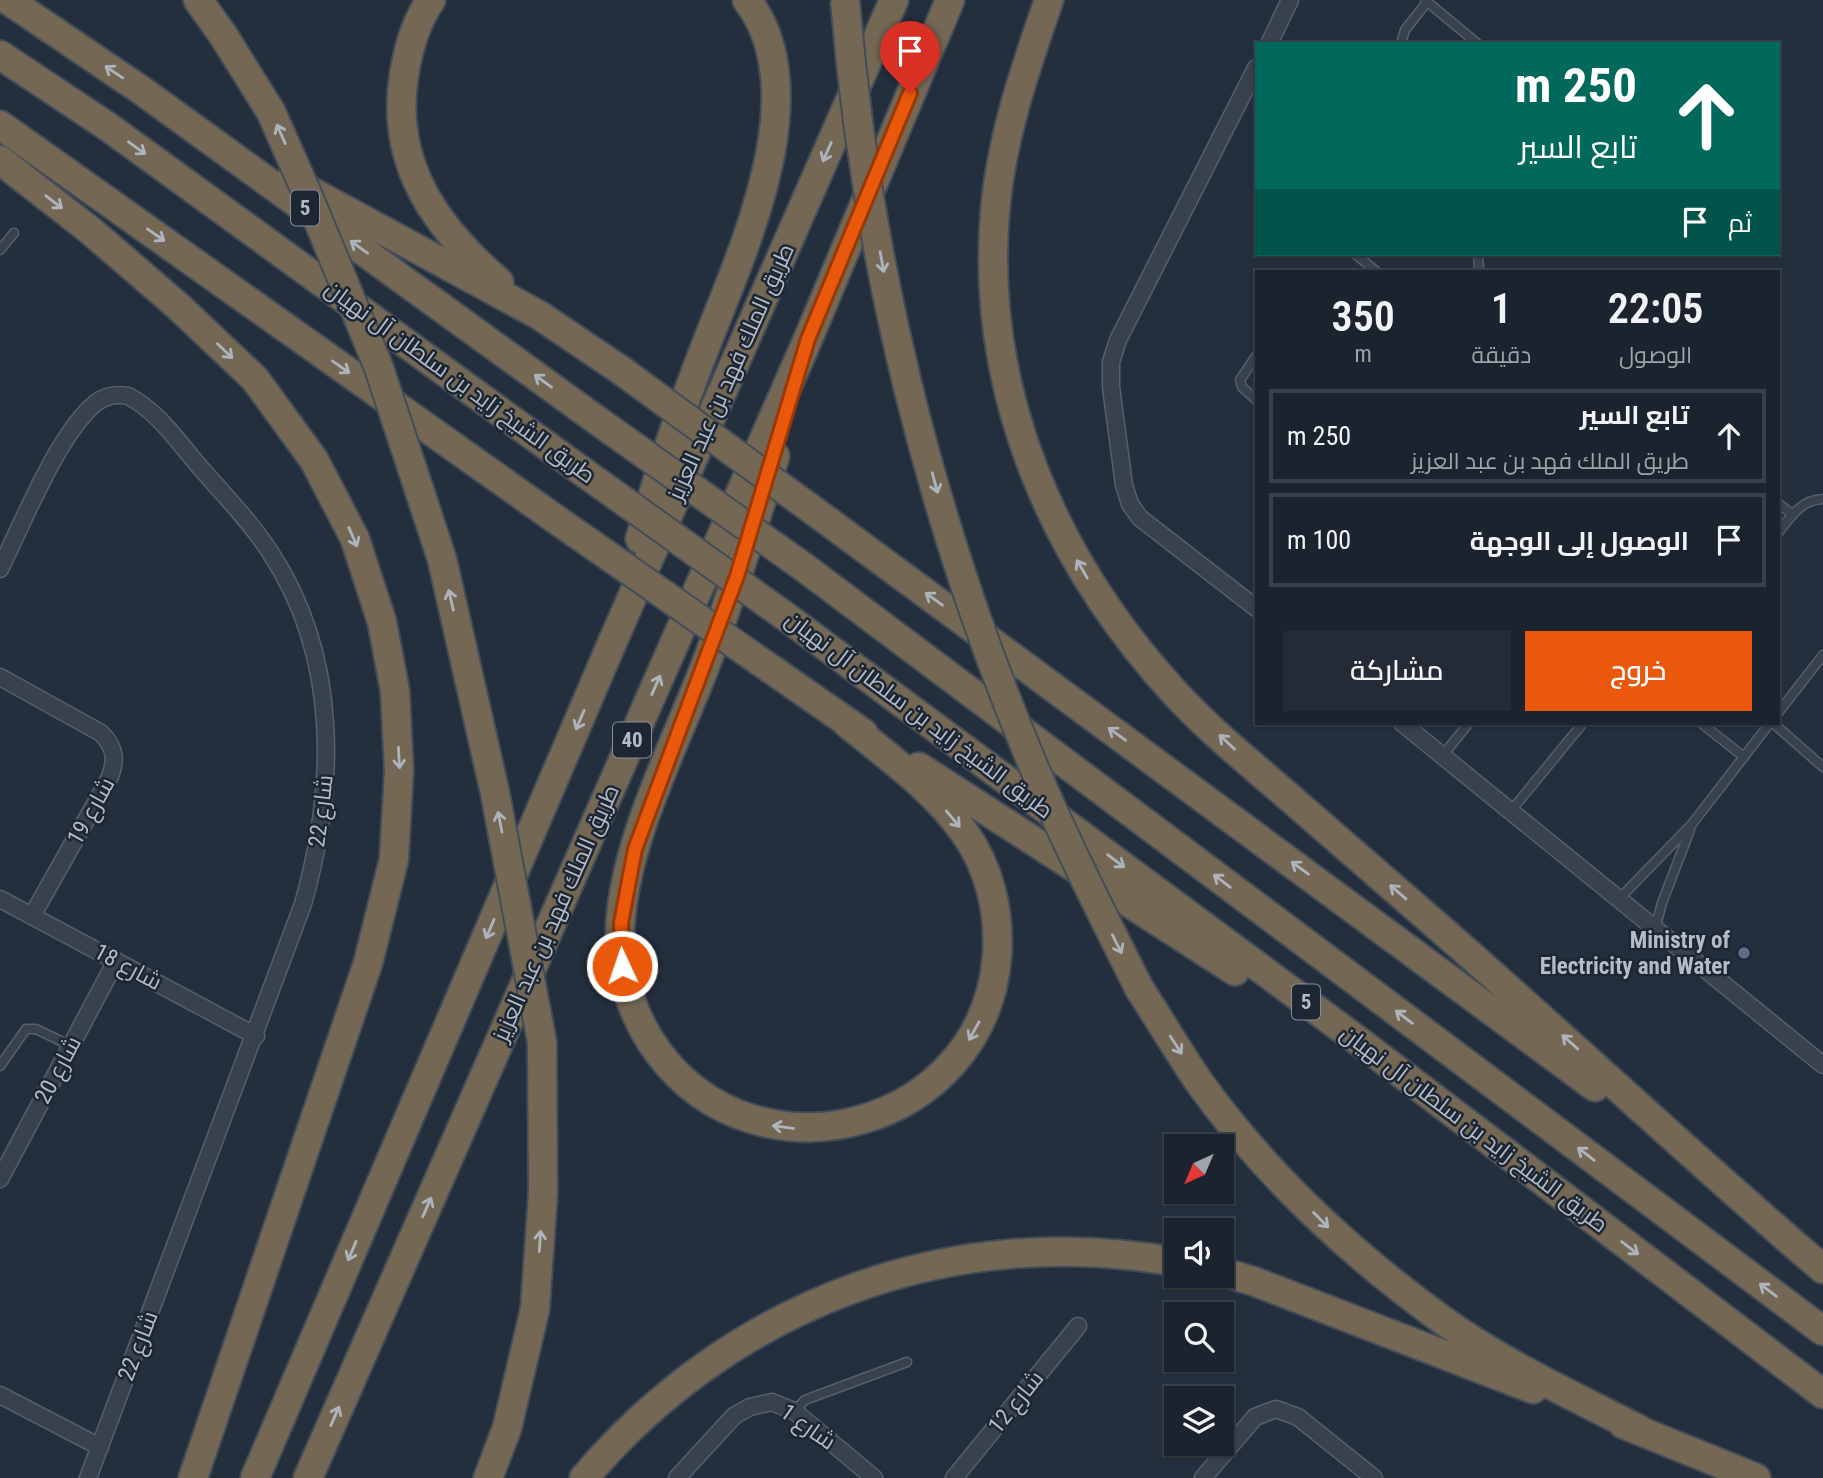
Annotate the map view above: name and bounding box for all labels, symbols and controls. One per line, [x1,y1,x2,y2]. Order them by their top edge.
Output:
pin [880,21,940,93]
icon: arrive [891,32,929,70]
text: 250 m [1515,57,1637,114]
one-way arrow [105,64,125,78]
icon: ahead [1661,70,1752,161]
one-way arrow [274,124,287,145]
text: تابع السير [1519,128,1637,166]
one-way arrow [127,141,146,155]
one-way arrow [820,141,833,163]
road number: 5 [291,190,319,226]
one-way arrow [44,194,62,209]
icon: arrive [1676,203,1714,241]
text: ثم [1728,208,1752,238]
one-way arrow [146,228,165,242]
street label: طريق الملك فهد بن عبد العزيز [661,239,800,506]
one-way arrow [350,240,369,254]
one-way arrow [875,250,889,273]
street label: طريق الشيخ زايد بن سلطان آل نهيان [318,275,601,491]
text: 1 [1491,284,1512,333]
text: 22:05 [1608,284,1703,333]
text: 350 [1332,292,1395,341]
text: m [1355,341,1372,368]
text: دقيقة [1471,342,1531,369]
text: الوصول [1619,342,1692,369]
one-way arrow [216,343,234,359]
one-way arrow [331,359,350,374]
one-way arrow [534,373,553,388]
text: تابع السير [1580,400,1689,430]
icon: ahead [1710,417,1748,455]
text: 250 m [1287,421,1351,451]
text: طريق الملك فهد بن عبد العزيز [1411,448,1689,475]
one-way arrow [929,472,942,494]
icon: arrive [1710,521,1748,559]
text: 100 m [1287,525,1351,555]
one-way arrow [347,526,360,547]
text: الوصول إلى الوجهة [1470,526,1689,556]
one-way arrow [1075,559,1088,580]
one-way arrow [444,589,458,612]
one-way arrow [924,592,943,607]
street label: طريق الشيخ زايد بن سلطان آل نهيان [779,606,1058,826]
button: مشاركة [1283,631,1511,711]
button: خروج [1525,631,1752,711]
one-way arrow [650,675,663,696]
one-way arrow [572,709,585,730]
road number: 40 [613,722,651,758]
one-way arrow [1108,727,1127,741]
one-way arrow [1219,734,1236,751]
one-way arrow [392,747,405,770]
street label: شارع 19 [62,773,122,850]
street label: شارع 22 [303,773,341,849]
street label: طريق الملك فهد بن عبد العزيز [486,780,625,1047]
one-way arrow [946,809,961,827]
one-way arrow [493,811,506,834]
one-way arrow [1106,853,1125,868]
one-way arrow [1292,861,1310,876]
one-way arrow [1213,874,1232,889]
one-way arrow [1390,884,1408,900]
one-way arrow [483,918,496,940]
place label: Ministry of Electricity and Water [1540,927,1730,980]
position arrow [585,929,659,1003]
one-way arrow [1110,933,1124,954]
street label: شارع 18 [89,938,166,998]
marker: Ministry of Electricity and Water [1736,945,1752,961]
road number: 5 [1292,984,1320,1020]
one-way arrow [1396,1010,1414,1025]
one-way arrow [967,1020,980,1041]
street label: طريق الشيخ زايد بن سلطان آل نهيان [1334,1020,1613,1240]
street label: شارع 20 [29,1032,89,1109]
one-way arrow [1561,1034,1579,1050]
one-way arrow [1169,1035,1183,1055]
one-way arrow [772,1120,795,1133]
north arrow [1164,1134,1234,1204]
map controls [1164,1134,1234,1456]
one-way arrow [1577,1147,1596,1162]
one-way arrow [421,1197,434,1218]
one-way arrow [1313,1211,1330,1228]
button: sound [1164,1218,1234,1288]
one-way arrow [533,1230,546,1253]
one-way arrow [345,1240,358,1261]
one-way arrow [1621,1240,1639,1255]
one-way arrow [1760,1283,1778,1298]
button: search [1164,1302,1234,1372]
street label: شارع 22 [112,1307,165,1385]
street label: شارع 12 [983,1365,1051,1440]
button: layers [1164,1386,1234,1456]
street label: شارع 1 [774,1398,841,1457]
one-way arrow [330,1405,343,1427]

